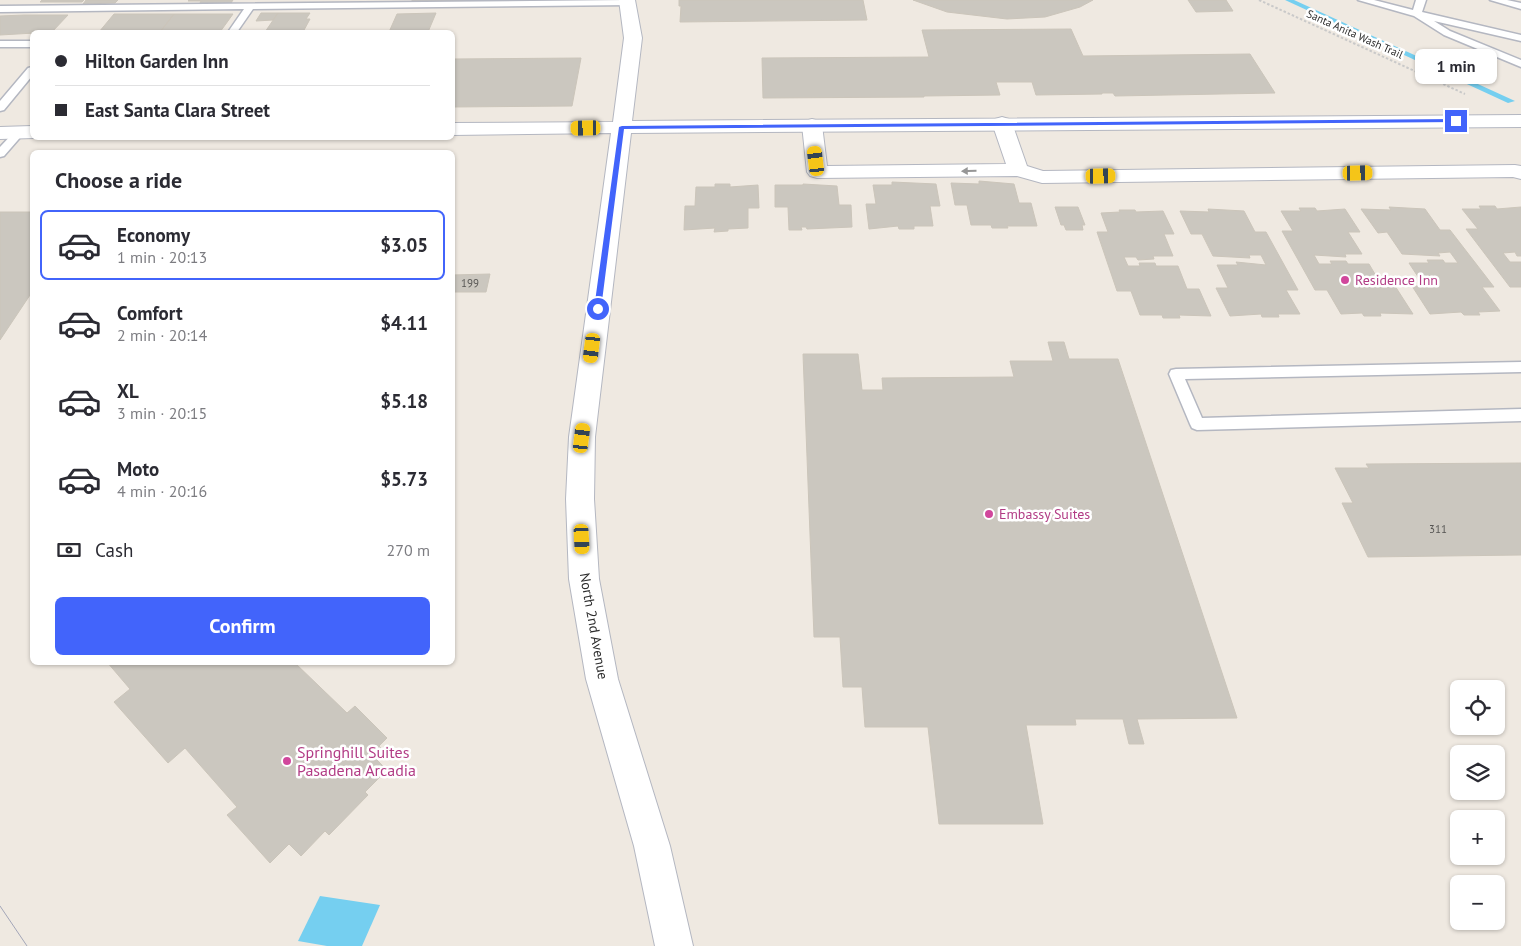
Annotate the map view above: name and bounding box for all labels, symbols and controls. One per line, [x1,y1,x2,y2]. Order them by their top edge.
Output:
street label: Santa Anita Wash Trail [1305,6,1406,62]
callout: 1 min [1415,48,1497,84]
text: Hilton Garden Inn [85,49,229,73]
text: 1 min [1436,56,1476,76]
text: East Santa Clara Street [85,98,270,122]
route end [1445,110,1467,132]
car [570,120,601,136]
car [806,145,825,177]
car [1342,165,1373,181]
text: Choose a ride [55,166,182,194]
one-way arrow [961,167,977,175]
car [1085,168,1116,184]
icon: car [57,223,102,268]
text: Economy [117,223,190,247]
text: $3.05 [380,233,428,257]
text: 1 min · 20:13 [117,247,207,267]
place label: Residence Inn [1355,271,1438,289]
marker: Residence Inn [1339,274,1351,286]
house number: 199 [461,276,479,290]
route start [587,298,609,320]
icon: car [57,301,102,346]
text: Comfort [117,301,183,325]
text: $4.11 [380,311,428,335]
text: 2 min · 20:14 [117,325,207,345]
car [582,332,601,364]
icon: car [57,379,102,424]
text: XL [117,379,139,403]
text: $5.18 [380,389,428,413]
text: 3 min · 20:15 [117,403,207,423]
car [572,422,591,454]
icon: car [57,457,102,502]
text: Moto [117,457,159,481]
text: $5.73 [380,467,428,491]
text: 4 min · 20:16 [117,481,207,501]
place label: Embassy Suites [999,505,1090,523]
marker: Embassy Suites [983,508,995,520]
house number: 311 [1429,522,1447,536]
car [573,524,590,554]
icon: cash [55,536,83,564]
text: Cash [95,538,133,562]
text: 270 m [387,540,430,560]
street label: North 2nd Avenue [576,571,612,681]
button: Confirm [55,597,430,655]
map controls [1450,680,1505,930]
button: locate [1450,680,1505,735]
place label: Springhill Suites Pasadena Arcadia [297,742,416,780]
button: layers [1450,745,1505,800]
marker: Springhill Suites Pasadena Arcadia [281,755,293,767]
button: + [1450,810,1505,865]
button: − [1450,875,1505,930]

